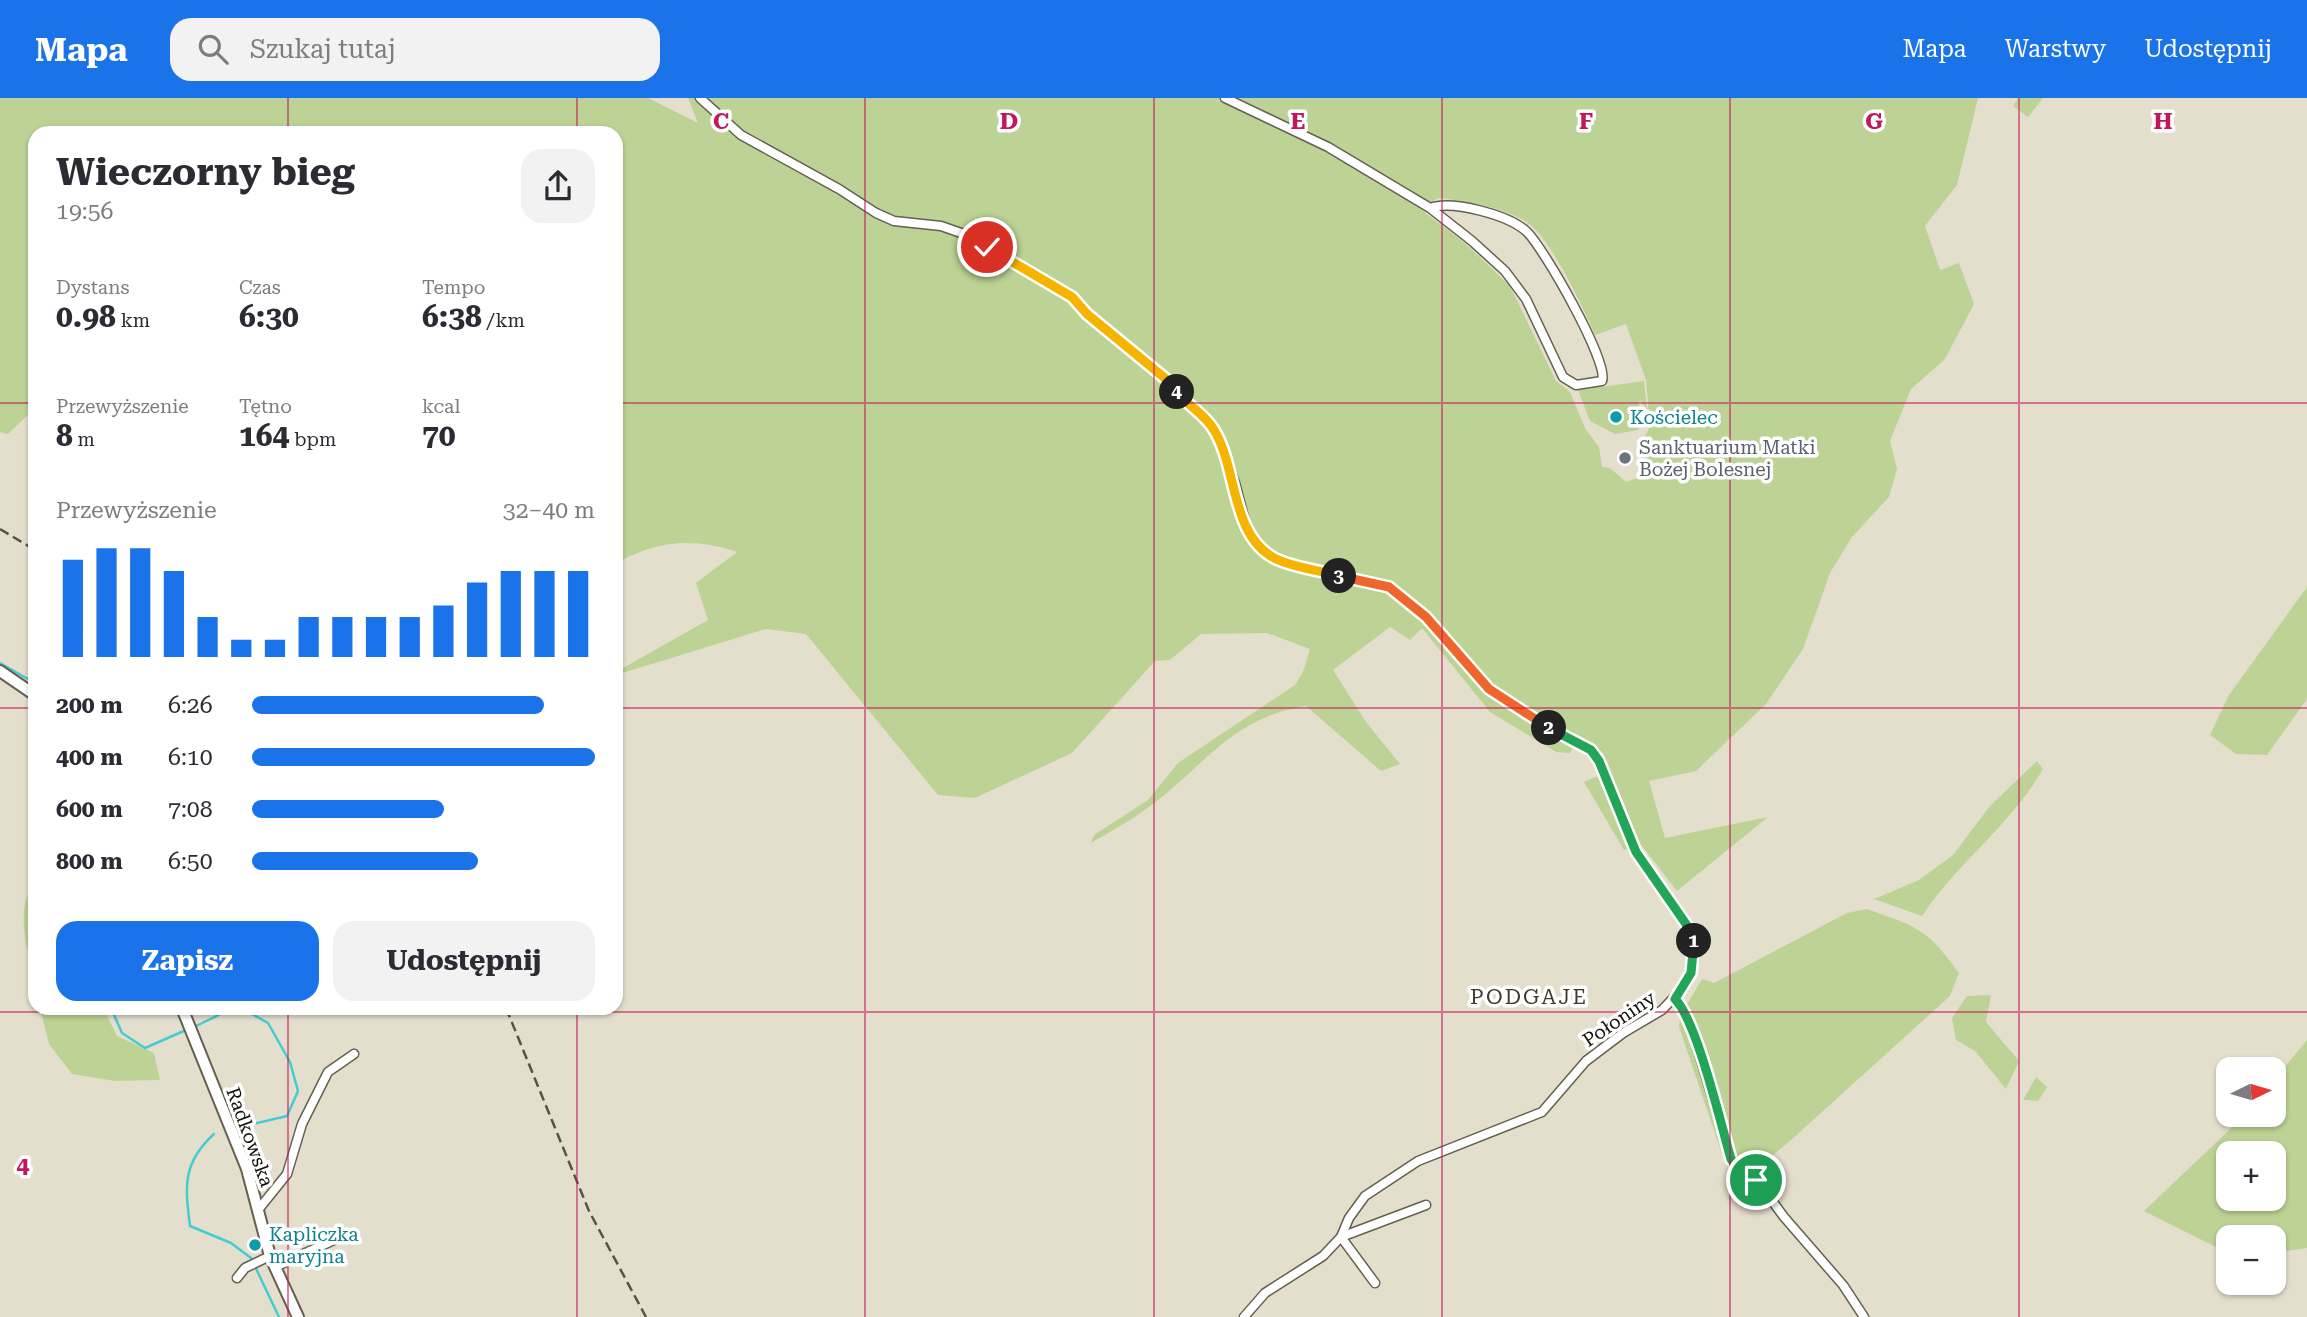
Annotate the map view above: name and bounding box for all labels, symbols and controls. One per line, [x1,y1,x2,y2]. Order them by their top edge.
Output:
search box [170,18,660,81]
text: Mapa [35,30,128,69]
icon: search [194,30,232,68]
text: Szukaj tutaj [250,34,396,64]
text: Mapa [1903,35,1967,63]
text: Warstwy [2005,35,2106,63]
text: Udostępnij [2144,35,2272,63]
text: C [713,108,729,135]
text: D [1000,108,1018,135]
text: E [1291,108,1305,135]
text: F [1579,108,1593,135]
text: G [1865,108,1883,135]
text: H [2154,108,2173,135]
button: share [521,149,595,223]
text: Wieczorny bieg [56,150,355,194]
text: 19:56 [56,198,113,225]
pin [957,217,1017,277]
icon: check [968,228,1006,266]
text: Dystans [56,276,129,299]
text: Czas [239,276,281,299]
text: Tempo [422,276,485,299]
text: 0.98 [56,299,116,334]
text: 6:30 [239,299,299,334]
text: 6:38 [422,299,482,334]
text: km [116,309,150,332]
text: /km [482,309,525,332]
pin: 4 [1160,374,1194,410]
text: 4 [1171,380,1182,403]
text: Przewyższenie [56,395,189,418]
text: Tętno [239,395,292,418]
text: kcal [422,395,460,418]
place label: Kościelec [1630,406,1718,429]
marker: Kościelec [1608,409,1624,425]
text: 8 [56,418,73,453]
text: 164 [239,418,289,453]
text: 70 [422,418,456,453]
text: m [73,428,95,451]
text: bpm [289,428,336,451]
place label: Sanktuarium Matki Bożej Bolesnej [1639,436,1816,481]
marker: Sanktuarium Matki Bożej Bolesnej [1617,450,1633,466]
text: Przewyższenie [56,497,217,524]
text: 32–40 m [503,497,595,524]
pin: 3 [1322,559,1356,594]
text: 3 [1333,564,1344,587]
text: 200 m [56,692,123,719]
text: 6:26 [168,692,213,719]
pin: 2 [1532,710,1566,746]
text: 2 [1543,716,1554,739]
text: 400 m [56,744,123,771]
text: 6:10 [168,744,213,771]
text: 600 m [56,796,123,823]
text: 7:08 [168,796,213,823]
text: 800 m [56,848,123,875]
text: 6:50 [168,848,213,875]
button: Zapisz [56,921,319,1001]
button: Udostępnij [333,921,595,1001]
pin: 1 [1676,924,1712,958]
text: 1 [1688,929,1699,952]
district label: PODGAJE [1470,985,1588,1009]
street label: Połoniny [1578,986,1660,1052]
north arrow [2216,1057,2286,1127]
map controls [2216,1057,2286,1295]
street label: Radkowska [221,1084,279,1191]
button: + [2216,1141,2286,1211]
pin [1726,1150,1786,1210]
text: 4 [17,1152,30,1179]
icon: arrive [1737,1161,1775,1199]
place label: Kapliczka maryjna [269,1223,359,1268]
button: − [2216,1225,2286,1295]
marker: Kapliczka maryjna [247,1237,263,1253]

